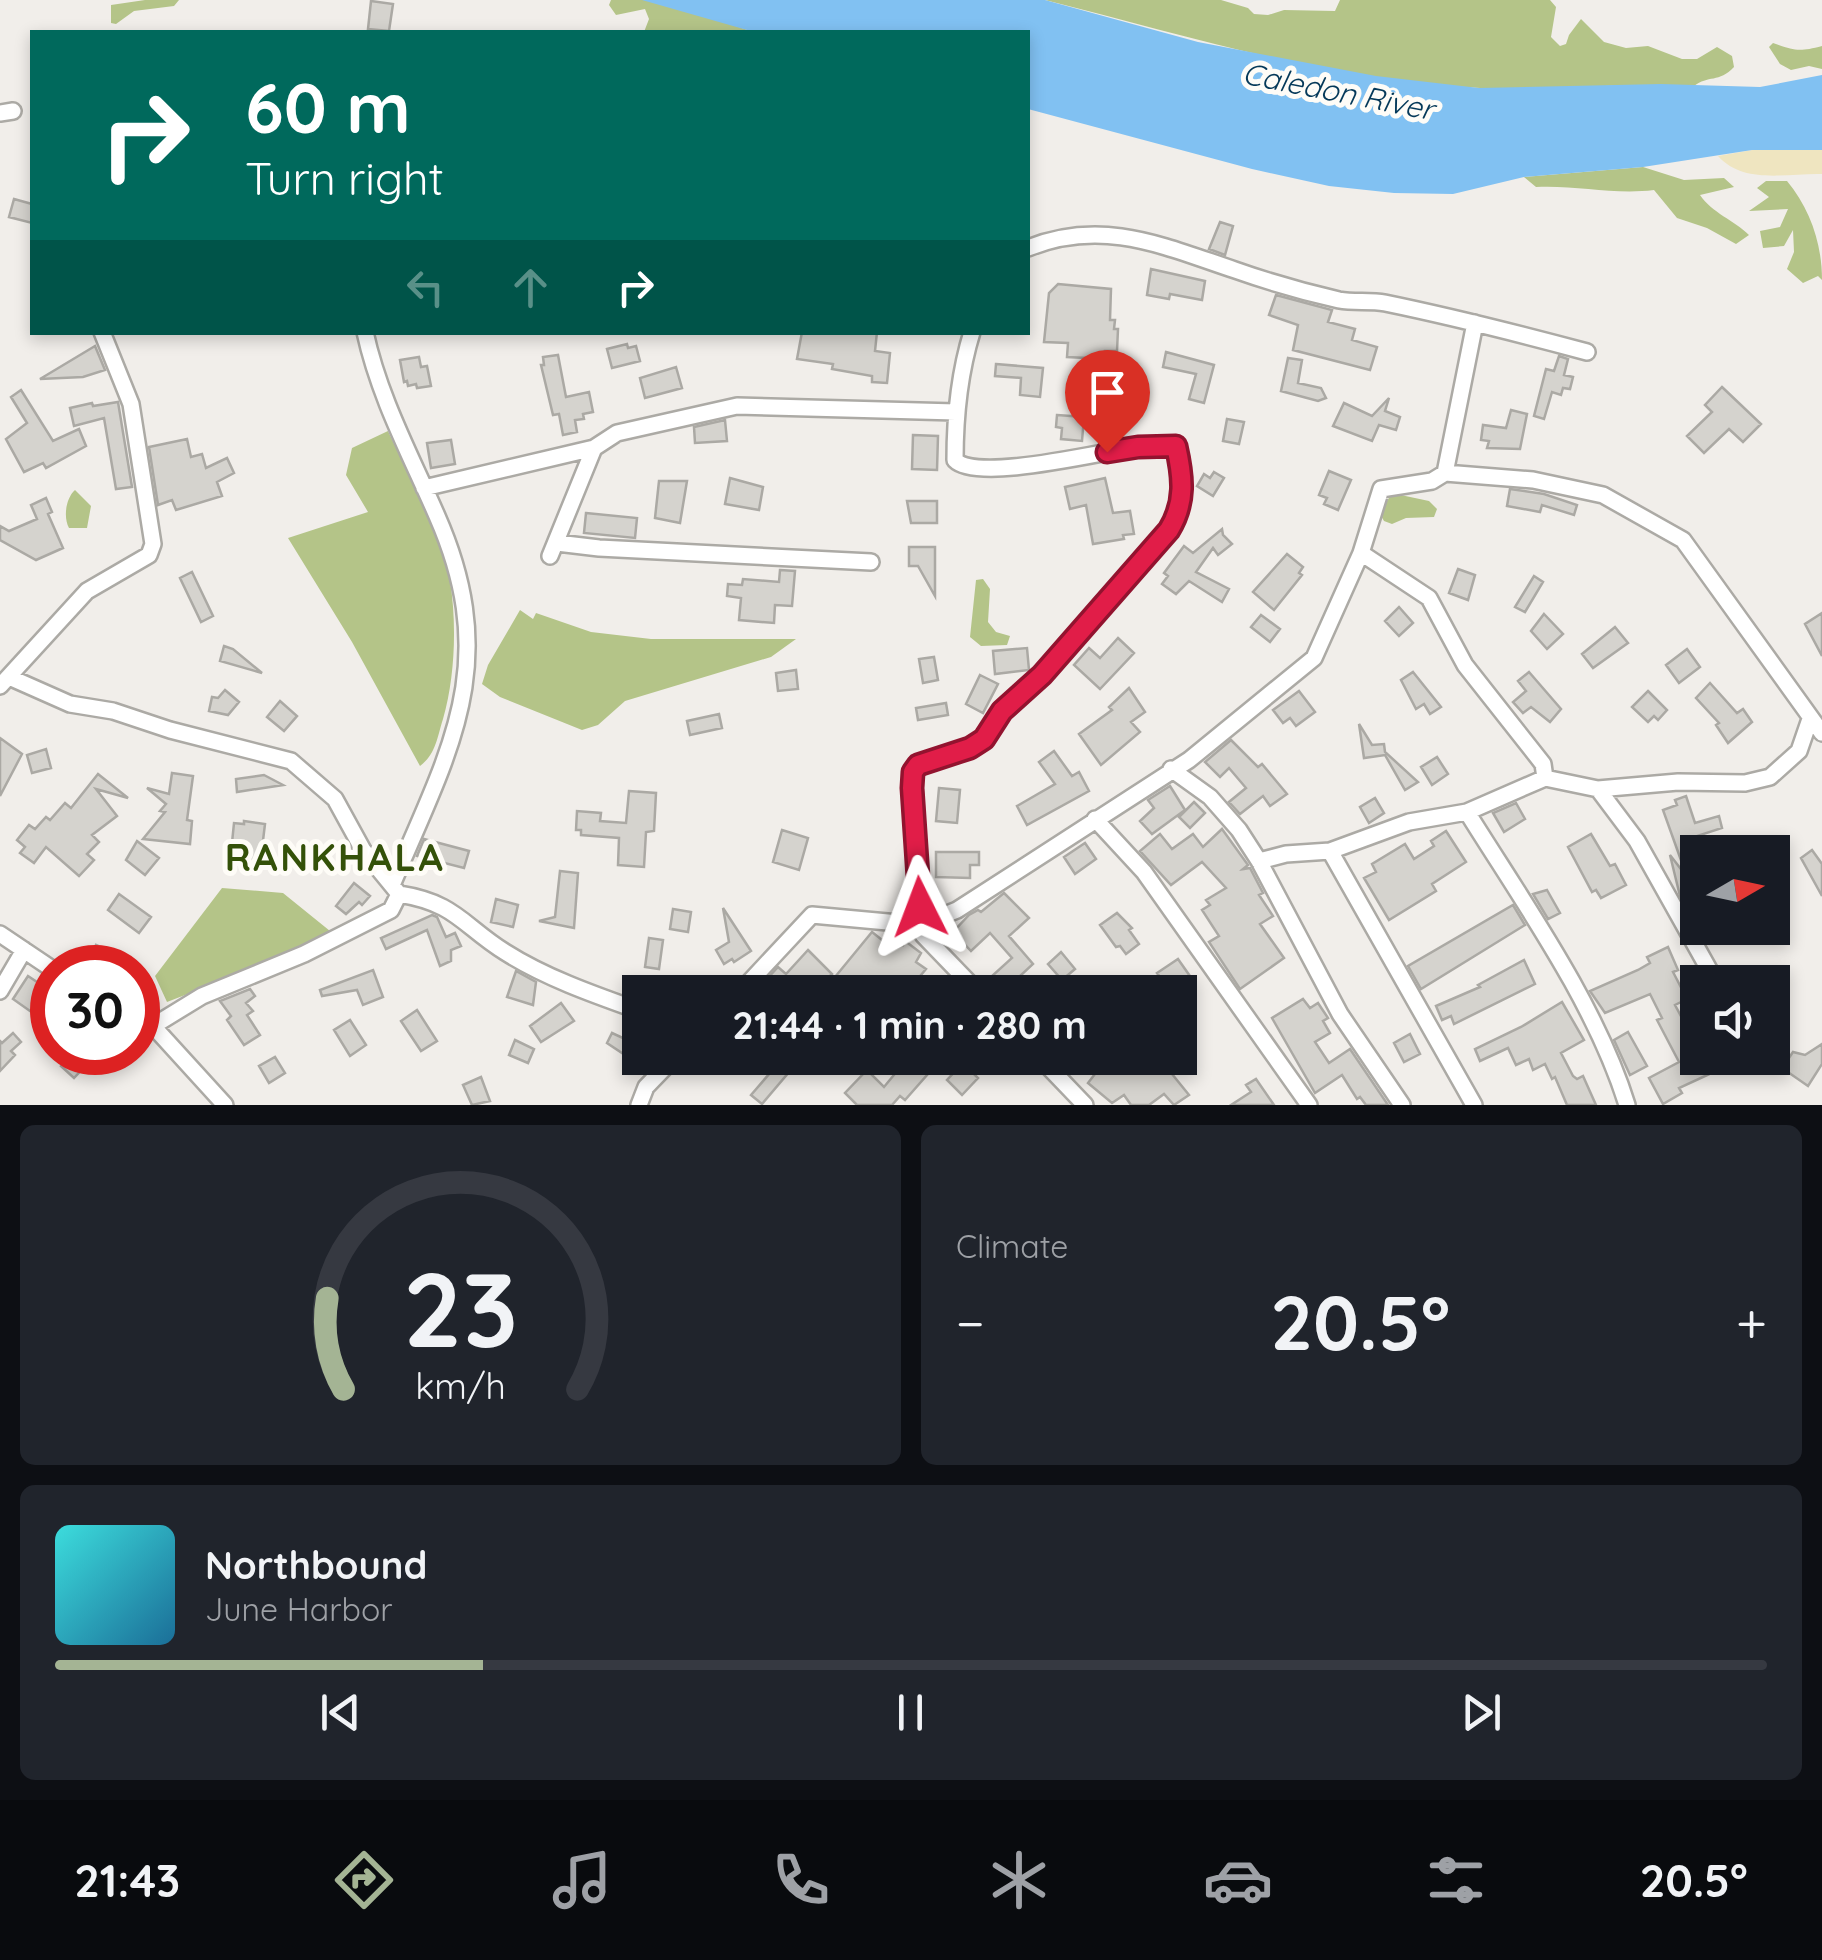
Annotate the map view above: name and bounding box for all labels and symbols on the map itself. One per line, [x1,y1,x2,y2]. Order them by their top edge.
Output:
water label: Caledon River [1239,54,1440,129]
pin [1065,350,1150,453]
district label: RANKHALA [225,833,445,881]
north arrow [1680,835,1790,945]
position arrow [868,855,972,959]
speed limit sign: 30 [30,945,160,1075]

